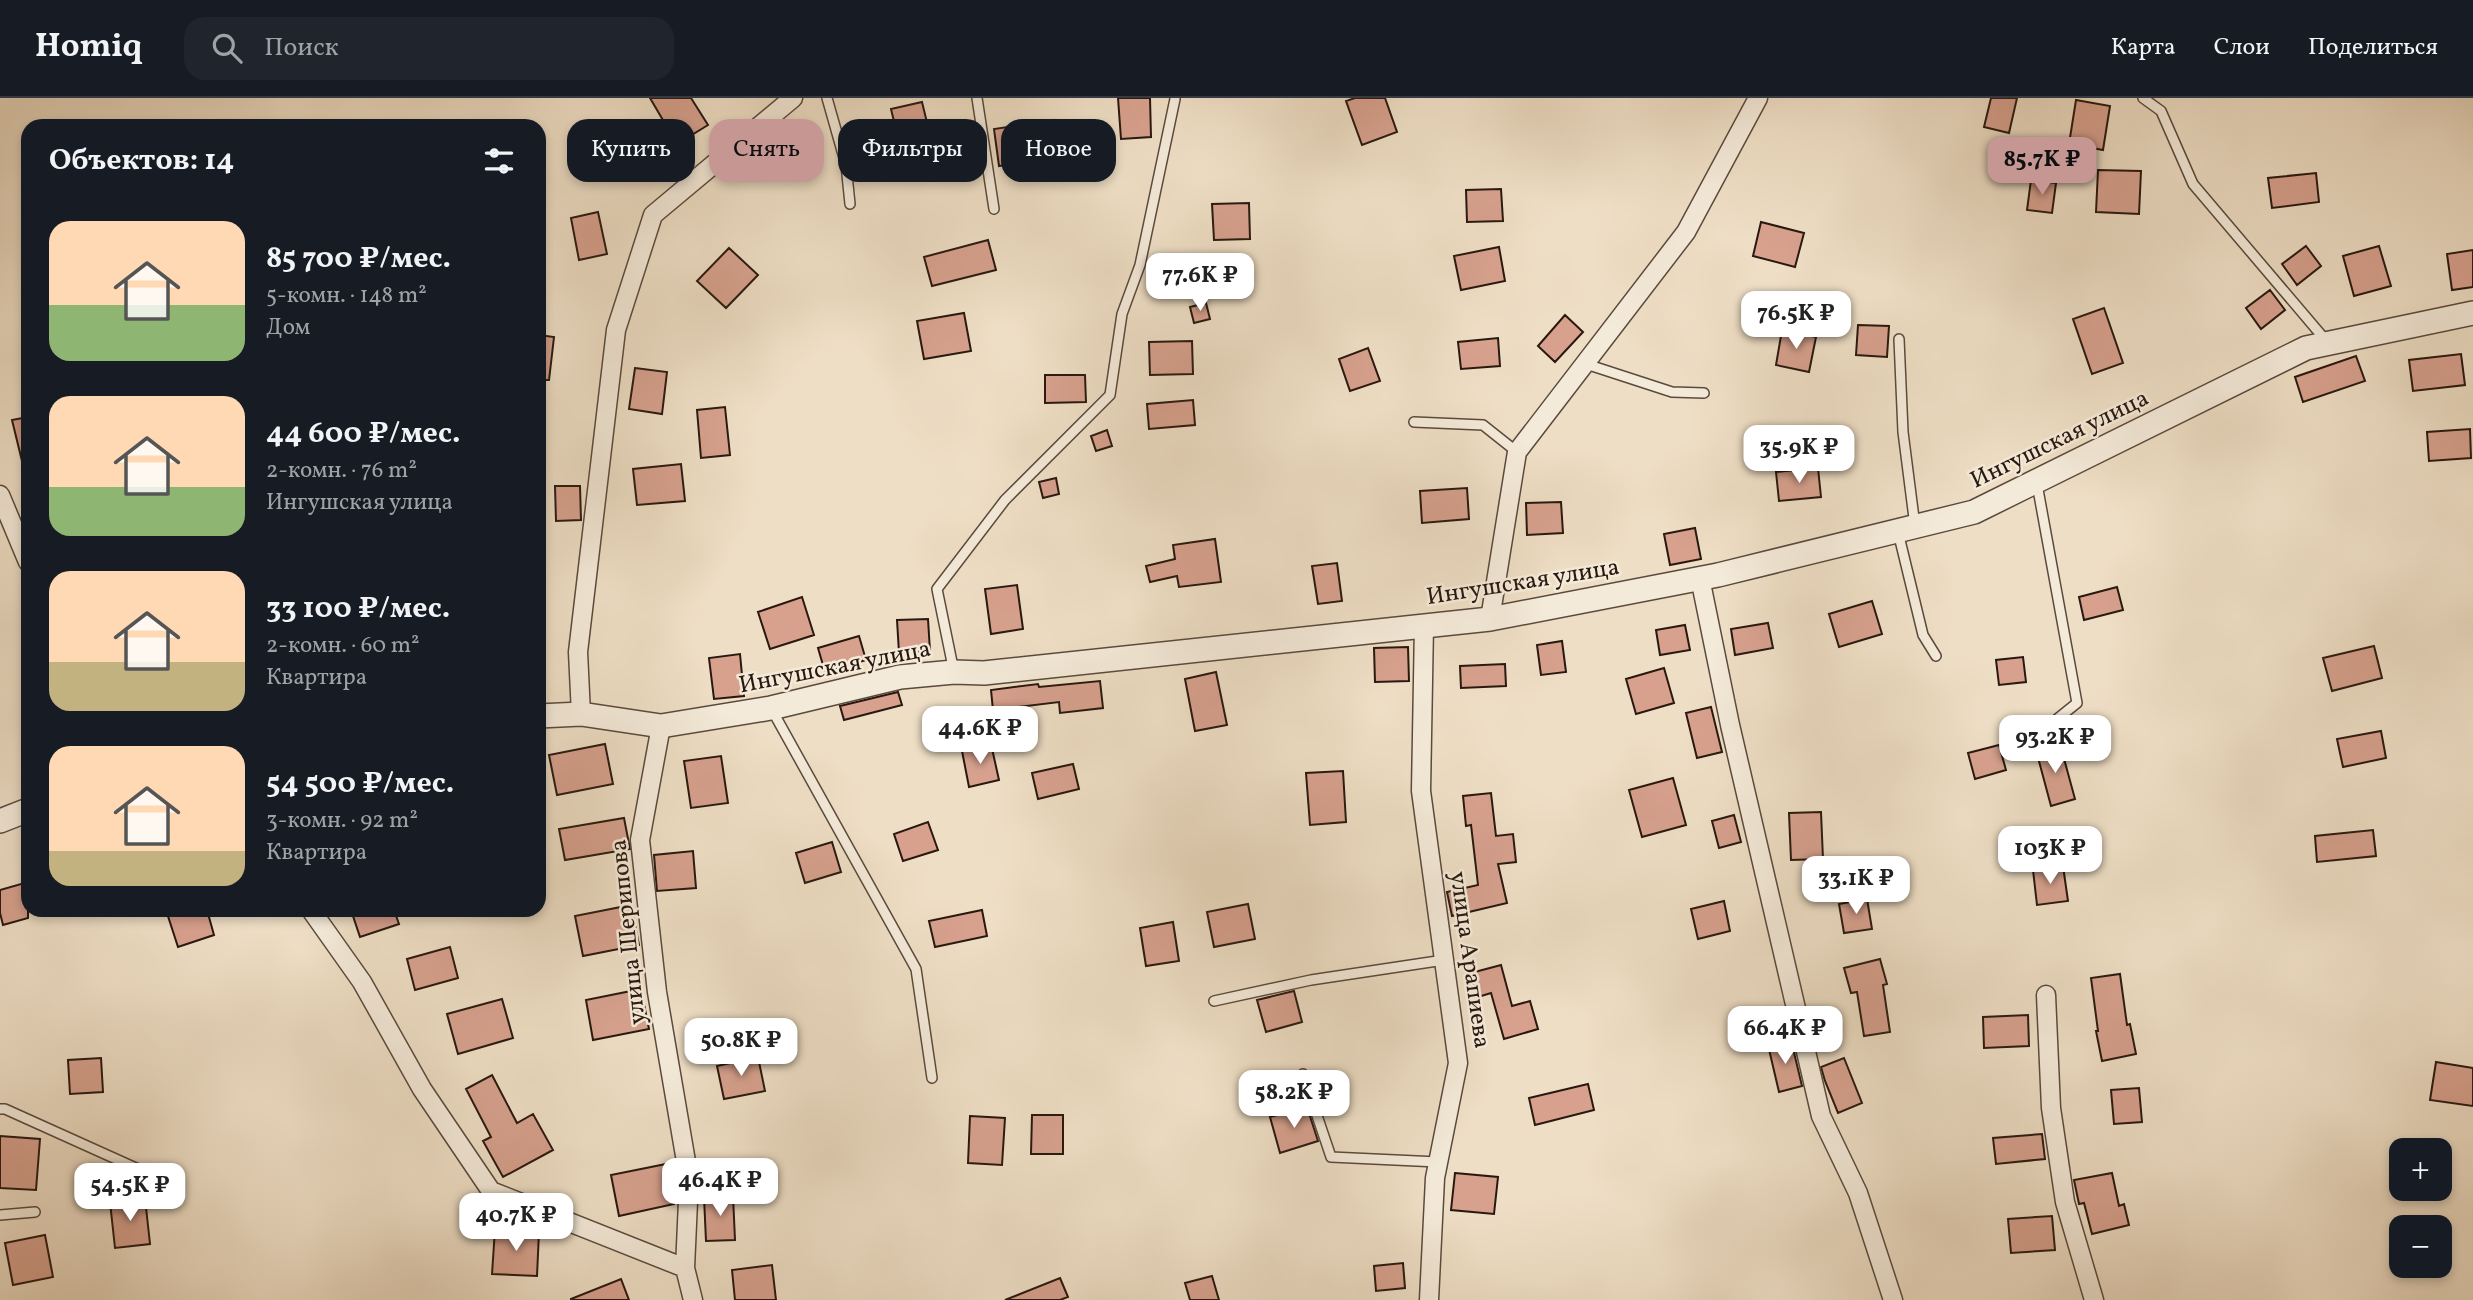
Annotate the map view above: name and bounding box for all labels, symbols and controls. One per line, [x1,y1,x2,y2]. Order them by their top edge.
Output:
search box [184,17,674,80]
text: Homiq [35,25,142,71]
icon: search [208,29,246,67]
text: Поиск [264,30,339,66]
text: Карта [2111,31,2176,65]
text: Слои [2214,31,2270,65]
text: Поделиться [2308,31,2438,65]
chip: Купить [567,119,695,182]
chip: Снять [709,119,824,182]
chip: Фильтры [838,119,987,182]
chip: Новое [1001,119,1116,182]
pin: 85.7K ₽ [1977,138,2107,197]
text: Объектов: 14 [49,140,234,182]
icon: filters [480,142,518,180]
text: 85.7K ₽ [2004,144,2080,176]
text: 85 700 ₽/мес. [266,238,451,280]
icon: home [105,249,189,333]
pin: 77.6K ₽ [1135,254,1265,313]
text: 77.6K ₽ [1162,260,1238,292]
text: 5-комн. · 148 m² [266,280,427,312]
pin: 76.5K ₽ [1731,292,1861,351]
text: 76.5K ₽ [1757,298,1835,330]
text: Дом [266,312,310,344]
street label: Ингушская улица [1965,382,2155,498]
text: 44 600 ₽/мес. [266,413,460,455]
icon: home [105,424,189,508]
pin: 35.9K ₽ [1734,426,1864,485]
text: 35.9K ₽ [1759,432,1839,464]
text: 2-комн. · 76 m² [266,455,417,487]
text: Ингушская улица [266,487,453,519]
street label: Ингушская улица [1424,551,1622,615]
text: 33 100 ₽/мес. [266,588,450,630]
icon: home [105,599,189,683]
text: 2-комн. · 60 m² [266,630,420,662]
street label: Ингушская улица [736,633,934,703]
text: Квартира [266,662,367,694]
pin: 44.6K ₽ [915,706,1045,766]
text: 44.6K ₽ [938,713,1022,745]
pin: 93.2K ₽ [1990,716,2120,775]
text: 93.2K ₽ [2015,722,2095,754]
text: 54 500 ₽/мес. [266,763,454,805]
icon: home [105,774,189,858]
text: 3-комн. · 92 m² [266,805,418,837]
pin: 103K ₽ [1993,826,2107,886]
text: 103K ₽ [2014,833,2086,865]
text: Квартира [266,837,367,869]
street label: улица Шерипова [602,837,656,1027]
pin: 33.1K ₽ [1791,856,1921,916]
text: 33.1K ₽ [1818,863,1894,895]
street label: улица Арапиева [1440,869,1498,1051]
pin: 66.4K ₽ [1720,1006,1850,1066]
text: 66.4K ₽ [1744,1013,1826,1045]
pin: 50.8K ₽ [676,1018,806,1078]
text: 50.8K ₽ [700,1025,782,1057]
pin: 58.2K ₽ [1229,1070,1359,1130]
text: 58.2K ₽ [1255,1077,1333,1109]
map controls [2389,1138,2452,1278]
button: + [2389,1138,2452,1201]
pin: 46.4K ₽ [655,1158,785,1218]
pin: 54.5K ₽ [65,1164,195,1223]
text: 46.4K ₽ [678,1165,762,1197]
text: 54.5K ₽ [90,1170,170,1202]
pin: 40.7K ₽ [451,1194,581,1253]
text: 40.7K ₽ [475,1200,557,1232]
button: − [2389,1215,2452,1278]

